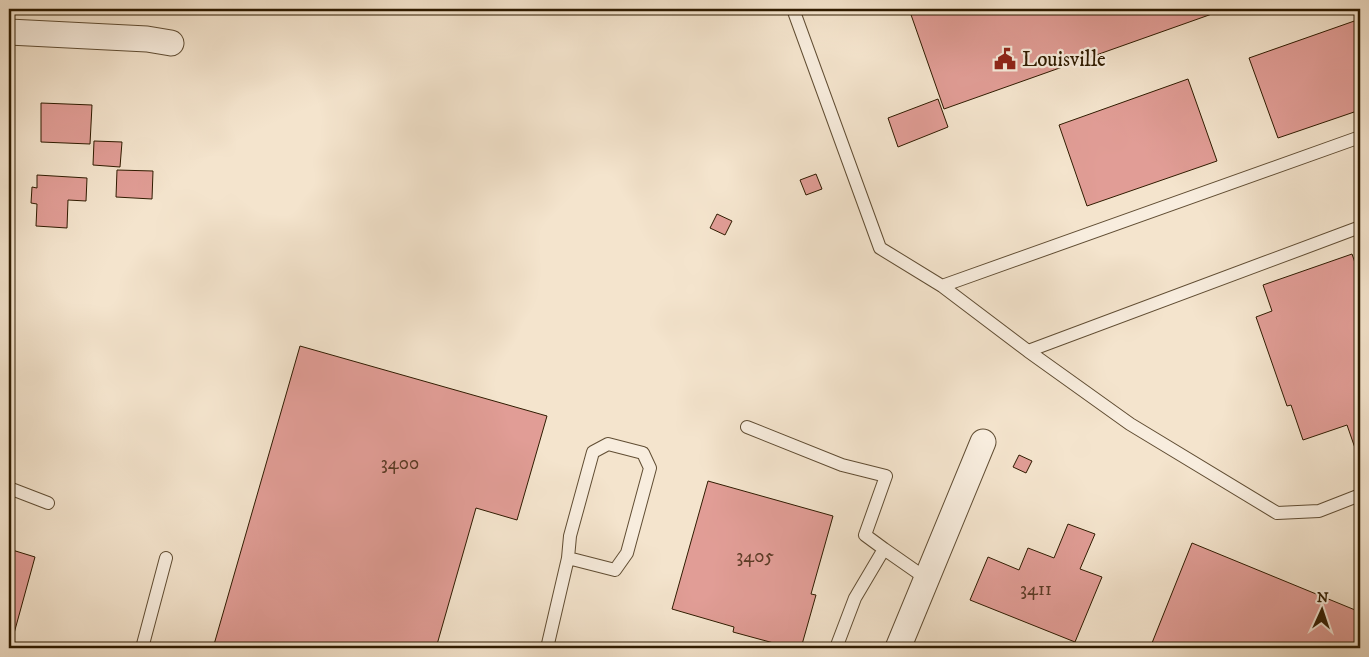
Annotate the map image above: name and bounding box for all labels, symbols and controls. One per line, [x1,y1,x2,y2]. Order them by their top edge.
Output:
public building icon: Louisville [992,46,1018,72]
place label: Louisville [1022,47,1106,73]
house number: 3400 [381,452,419,475]
house number: 3405 [736,545,774,568]
house number: 3411 [1020,578,1052,601]
north arrow [1296,584,1346,634]
text: N [1316,589,1329,607]

